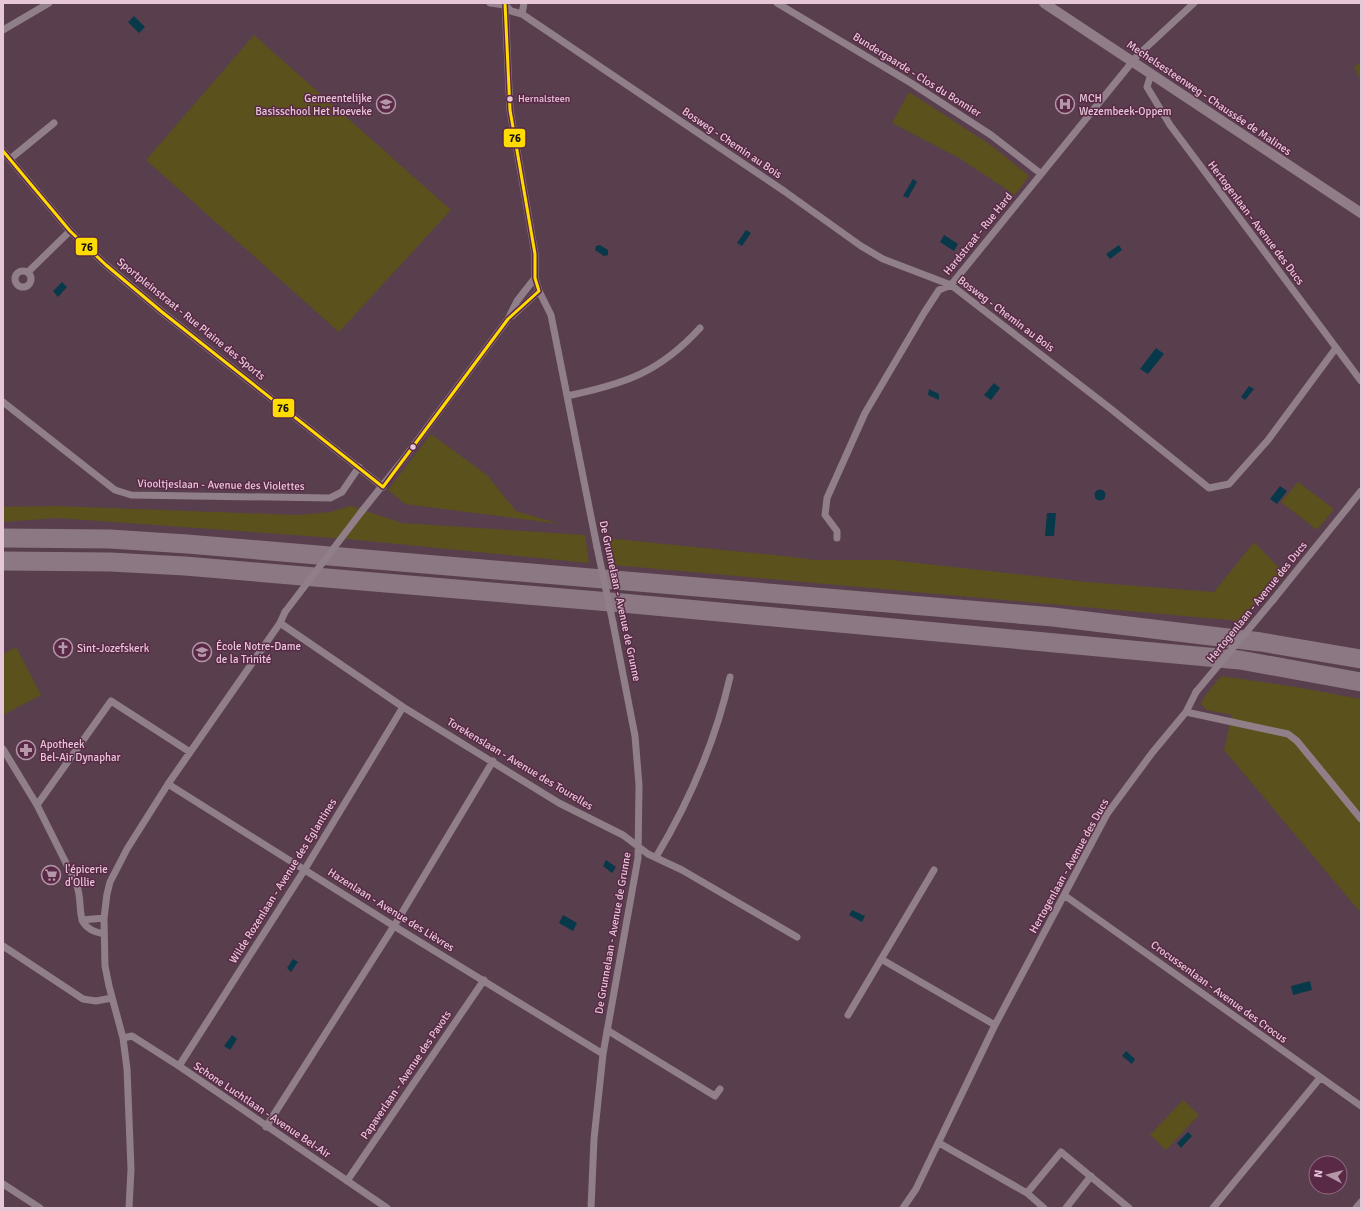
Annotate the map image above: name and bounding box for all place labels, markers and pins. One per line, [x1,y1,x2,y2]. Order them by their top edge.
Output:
place label: Gemeentelijke Basisschool Het Hoeveke [255,92,372,118]
place label: MCH Wezembeek-Oppem [1079,92,1172,118]
school or university icon: Gemeentelijke Basisschool Het Hoeveke [375,93,397,115]
place label: Hernalsteen [518,93,570,105]
hospital icon: MCH Wezembeek-Oppem [1054,93,1076,115]
marker: Hernalsteen [505,94,515,104]
unlabelled marker [408,442,418,452]
church icon: Sint-Jozefskerk [52,637,74,659]
place label: École Notre-Dame de la Trinité [216,639,301,666]
school or university icon: École Notre-Dame de la Trinité [191,641,213,663]
place label: Sint-Jozefskerk [77,642,150,655]
place label: Apotheek Bel-Air Dynaphar [40,738,121,764]
pharmacy icon: Apotheek Bel-Air Dynaphar [15,739,37,761]
place label: l'épicerie d'Ollie [65,863,108,889]
supermarket icon: l'épicerie d'Ollie [40,864,62,886]

